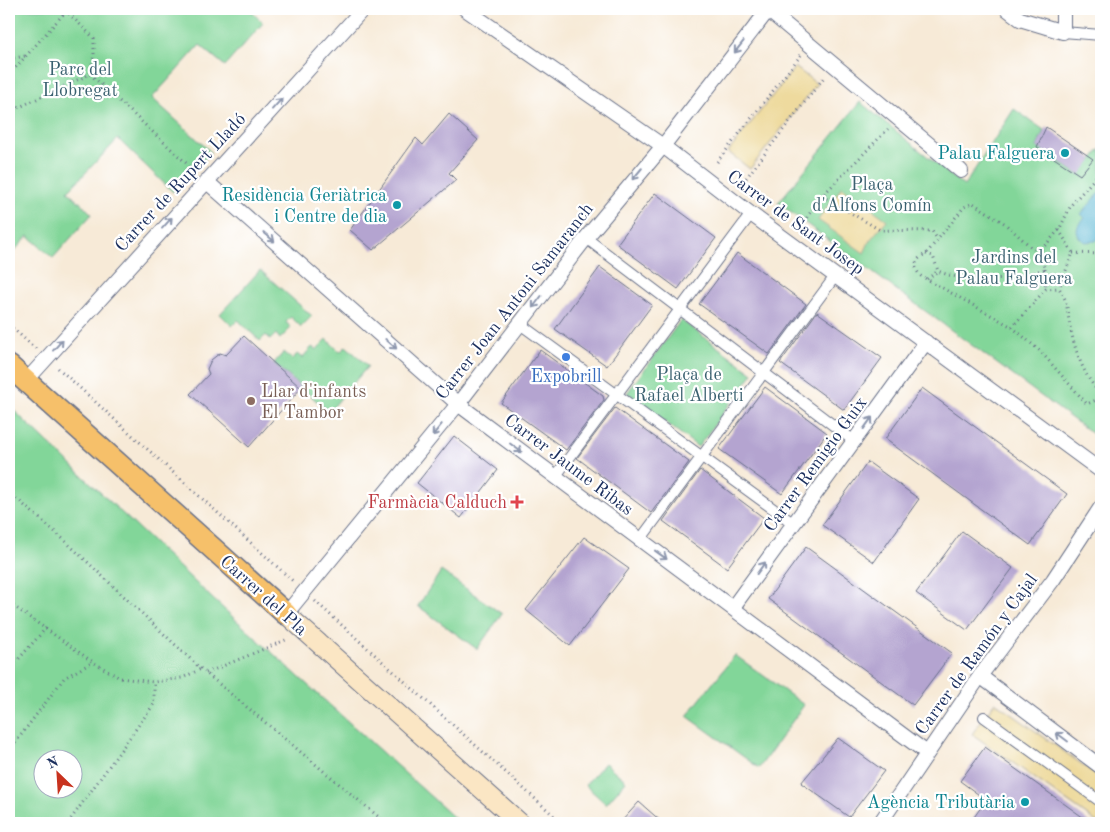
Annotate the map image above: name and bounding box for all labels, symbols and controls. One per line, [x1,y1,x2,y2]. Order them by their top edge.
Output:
one-way arrow [734,40,744,54]
park label: Parc del Llobregat [42,61,118,100]
one-way arrow [271,98,283,110]
street label: Carrer de Rupert Lladó [112,110,249,255]
place label: Palau Falguera [938,145,1055,163]
marker: Palau Falguera [1059,147,1071,159]
one-way arrow [632,167,643,180]
street label: Carrer de Sant Josep [724,167,867,278]
park label: Plaça d'Alfons Comín [812,176,932,215]
place label: Residència Geriàtrica i Centre de dia [221,187,387,226]
marker: Residència Geriàtrica i Centre de dia [391,199,403,211]
street label: Carrer Joan Antoni Samaranch [433,200,597,403]
one-way arrow [161,217,172,230]
one-way arrow [262,231,275,242]
park label: Jardins del Palau Falguera [955,249,1073,288]
one-way arrow [532,295,543,308]
one-way arrow [53,338,64,351]
one-way arrow [384,338,397,350]
marker: Expobrill [560,351,572,363]
park label: Plaça de Rafael Alberti [634,366,744,405]
place label: Expobrill [530,368,602,386]
place label: Llar d'infants El Tambor [261,383,366,422]
street label: Carrer Remigio Guix [761,394,871,535]
marker: Llar d'infants El Tambor [245,395,257,407]
street label: Carrer Jaume Ribas [501,411,636,519]
one-way arrow [863,416,873,430]
one-way arrow [431,423,442,436]
one-way arrow [509,442,522,453]
place label: Farmàcia Calduch [367,494,507,512]
marker: Farmàcia Calduch [511,496,523,508]
one-way arrow [654,550,668,560]
street label: Carrer del Pla [216,552,310,639]
one-way arrow [756,562,767,575]
street label: Carrer de Ramón y Cajal [913,571,1041,738]
one-way arrow [1056,732,1069,743]
north arrow [32,750,82,800]
text: N [45,754,61,772]
place label: Agència Tributària [867,794,1015,812]
marker: Agència Tributària [1019,796,1031,808]

